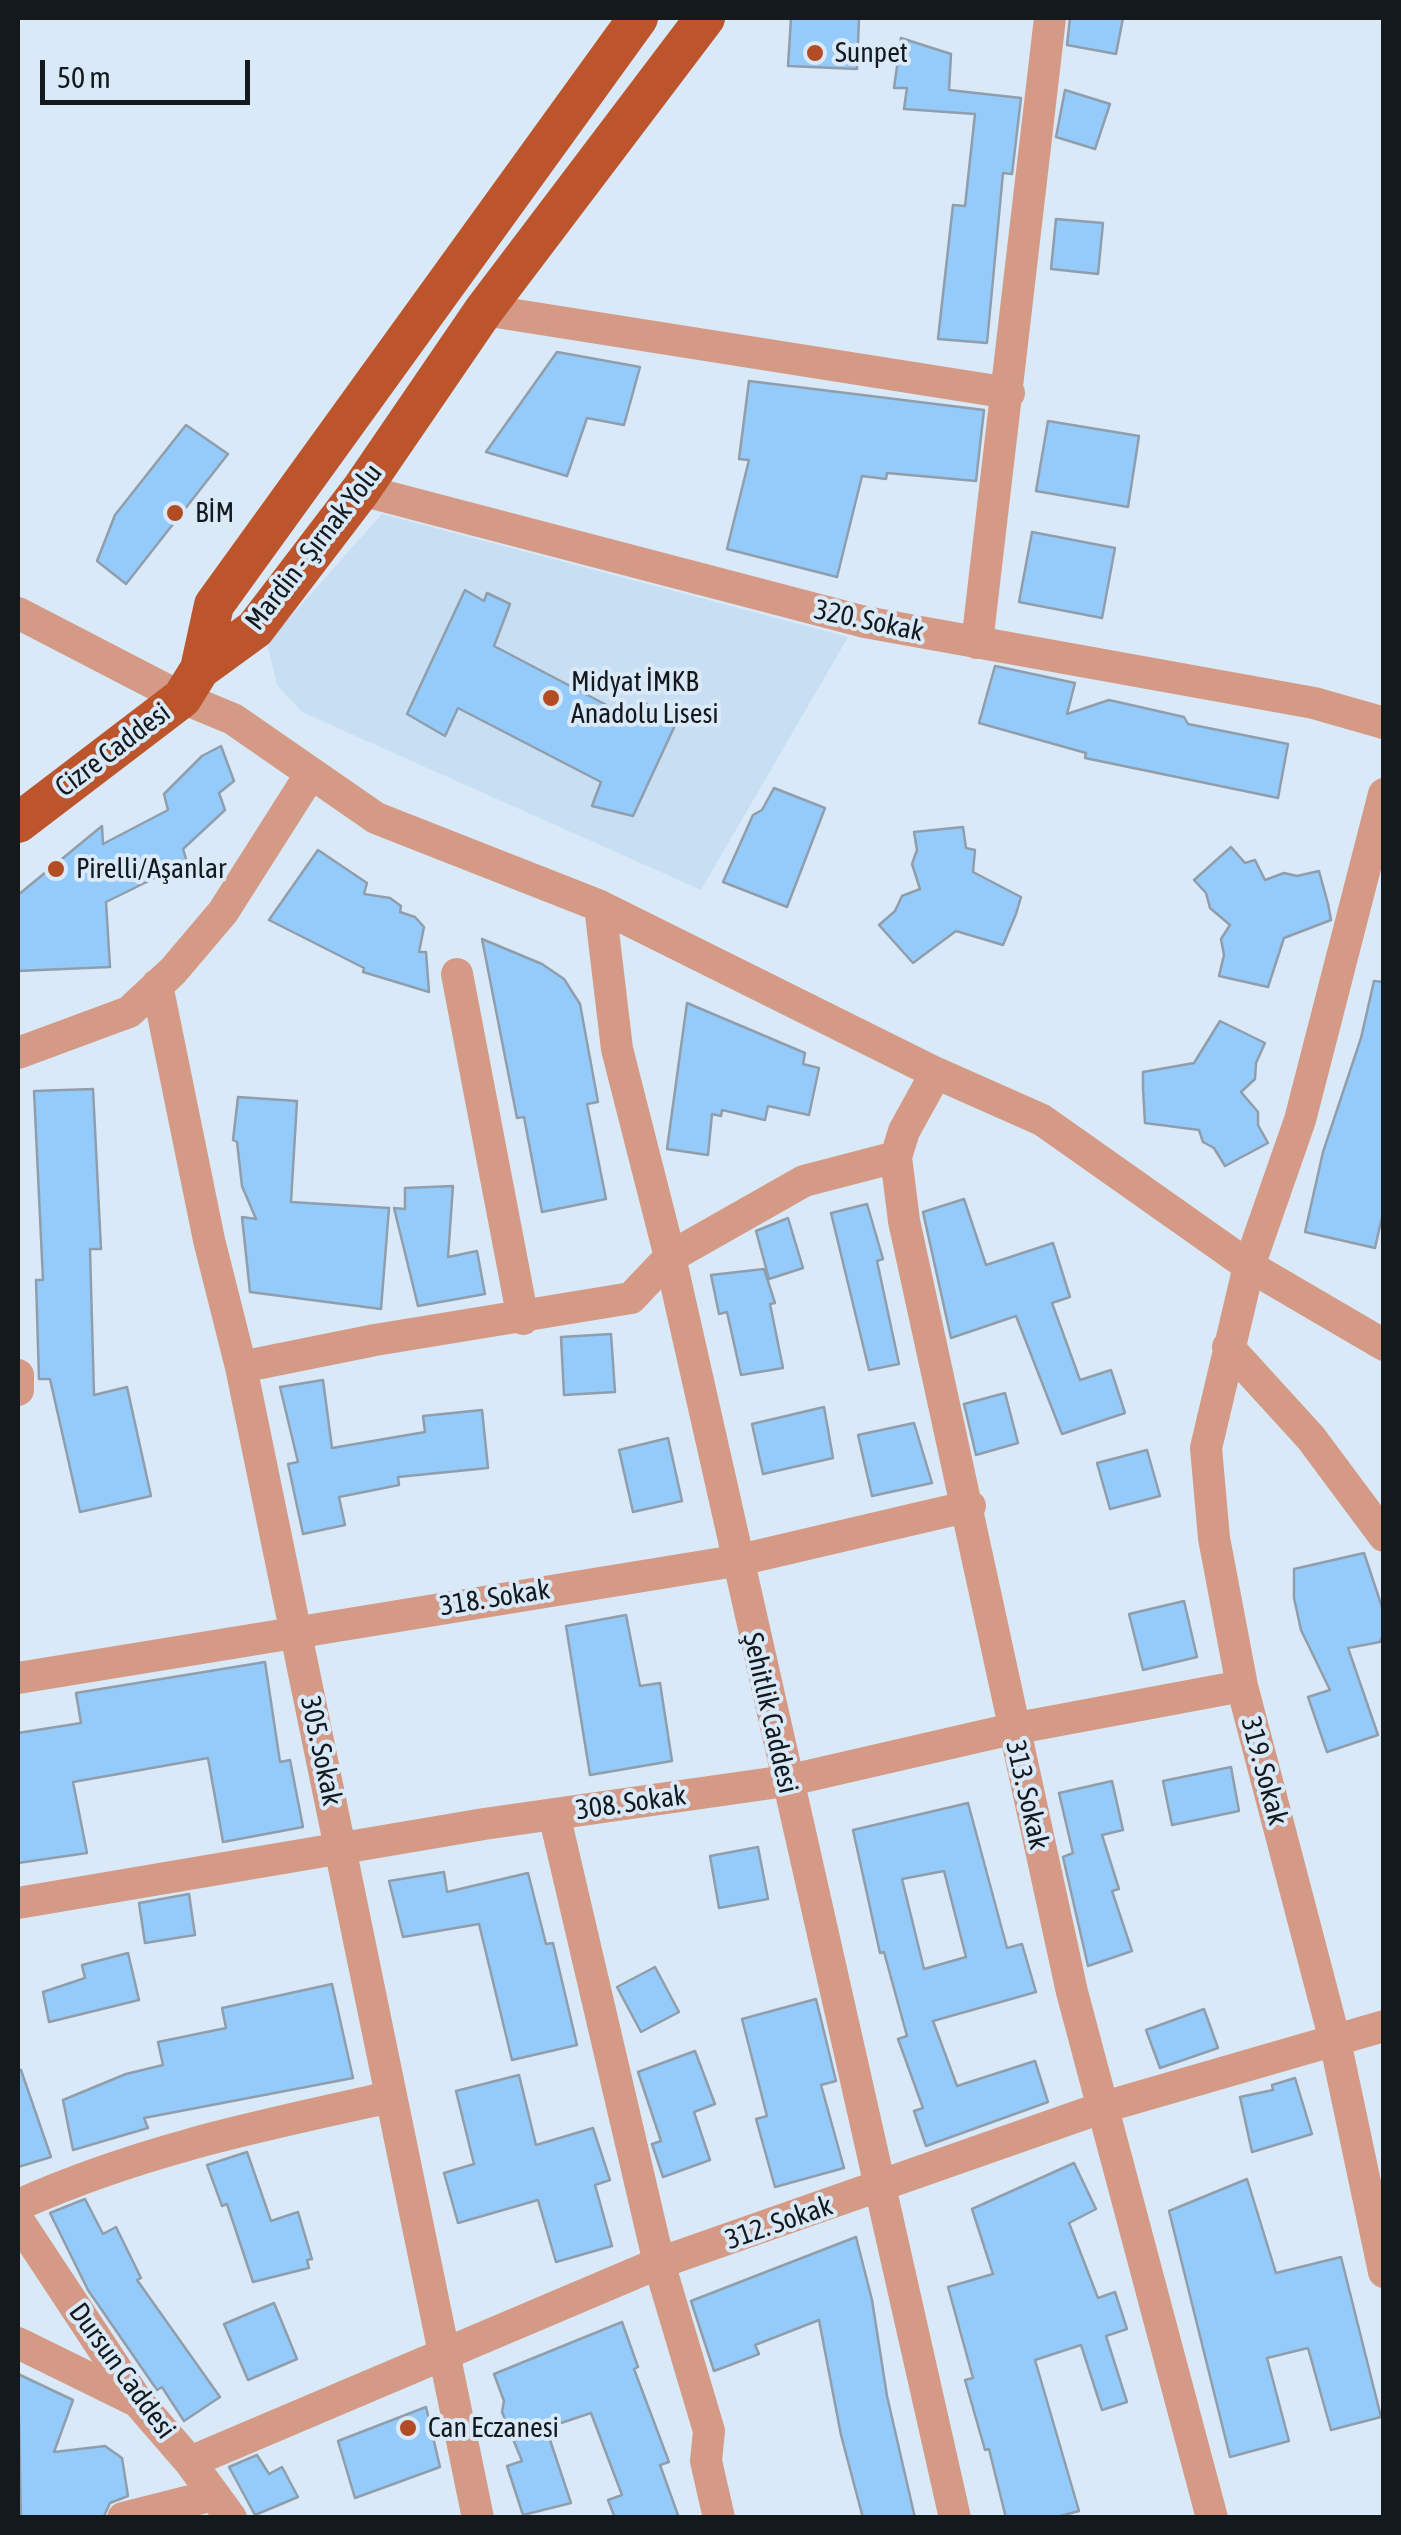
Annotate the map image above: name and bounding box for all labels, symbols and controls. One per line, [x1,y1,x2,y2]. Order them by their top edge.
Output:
place label: Sunpet [835,36,908,70]
scale bar [45,40,255,102]
marker: Sunpet [804,42,826,64]
text: 50 m [57,60,111,94]
street label: Mardin - Şırnak Yolu [239,457,389,637]
place label: BİM [195,496,234,530]
marker: BİM [164,502,186,524]
street label: 320. Sokak [811,593,927,649]
place label: Midyat İMKB Anadolu Lisesi [571,665,719,731]
marker: Midyat İMKB Anadolu Lisesi [540,687,562,709]
street label: Cizre Caddesi [49,696,177,804]
place label: Pirelli/Aşanlar [76,852,226,886]
marker: Pirelli/Aşanlar [45,858,67,880]
street label: 318. Sokak [438,1573,552,1623]
street label: Şehitlik Caddesi [735,1629,805,1797]
street label: 305. Sokak [293,1693,349,1809]
street label: 319. Sokak [1233,1713,1295,1829]
street label: 313. Sokak [998,1737,1056,1853]
street label: 308. Sokak [574,1779,688,1827]
street label: 312. Sokak [721,2189,837,2257]
street label: Dursun Caddesi [62,2297,182,2445]
place label: Can Eczanesi [428,2411,559,2445]
marker: Can Eczanesi [397,2417,419,2439]

